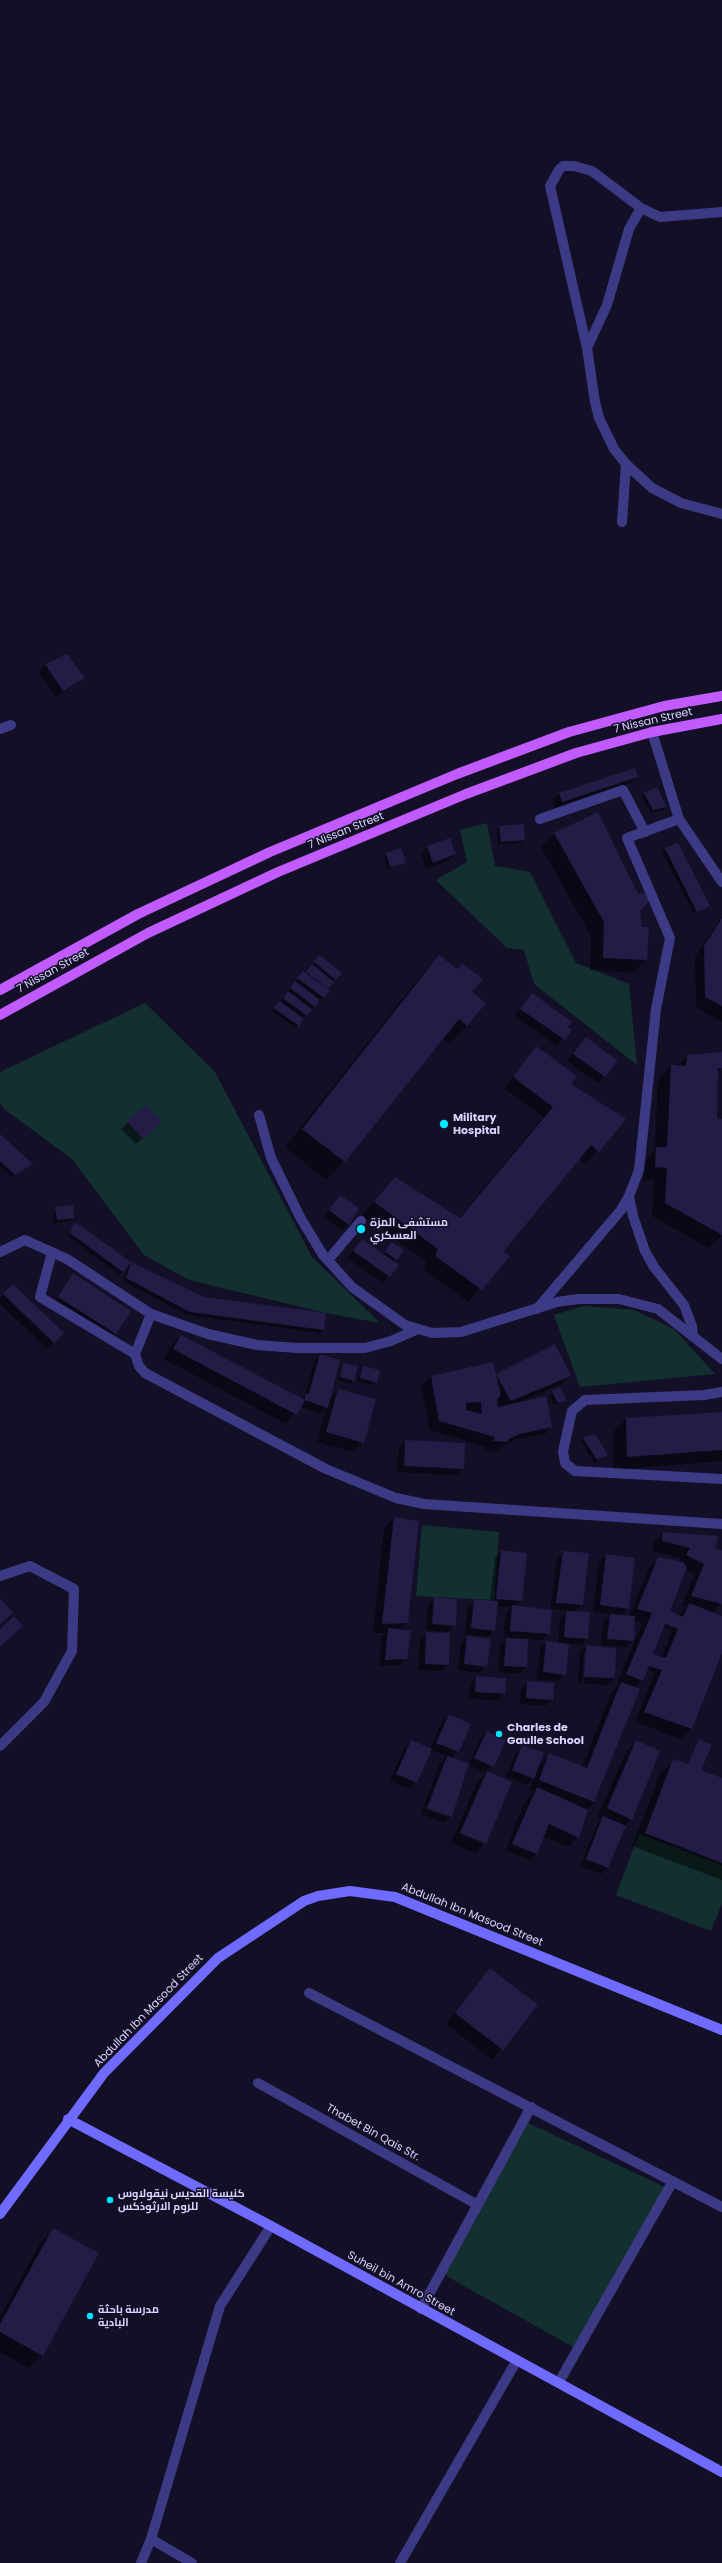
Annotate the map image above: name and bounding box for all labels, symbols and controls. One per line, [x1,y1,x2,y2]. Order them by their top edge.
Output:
street label: 7 Nissan Street [612,706,694,736]
street label: 7 Nissan Street [306,810,386,852]
street label: 7 Nissan Street [15,946,91,996]
place label: Military Hospital [453,1111,500,1137]
marker: Military Hospital [438,1118,450,1130]
place label: مستشفى المزة العسكري [370,1216,448,1242]
marker: مستشفى المزة العسكري [355,1223,367,1235]
place label: Charles de Gaulle School [507,1721,584,1747]
marker: Charles de Gaulle School [494,1729,504,1739]
street label: Abdullah Ibn Masood Street [399,1880,545,1950]
street label: Abdullah Ibn Masood Street [92,1952,206,2070]
street label: Thabet Bin Qais Str. [324,2102,422,2164]
place label: كنيسة القديس نيقولاوس للروم الارثوذكس [118,2187,245,2213]
marker: كنيسة القديس نيقولاوس للروم الارثوذكس [105,2195,115,2205]
street label: Suheil bin Amro Street [345,2249,457,2319]
place label: مدرسة باحثة البادية [98,2303,159,2329]
marker: مدرسة باحثة البادية [85,2311,95,2321]

